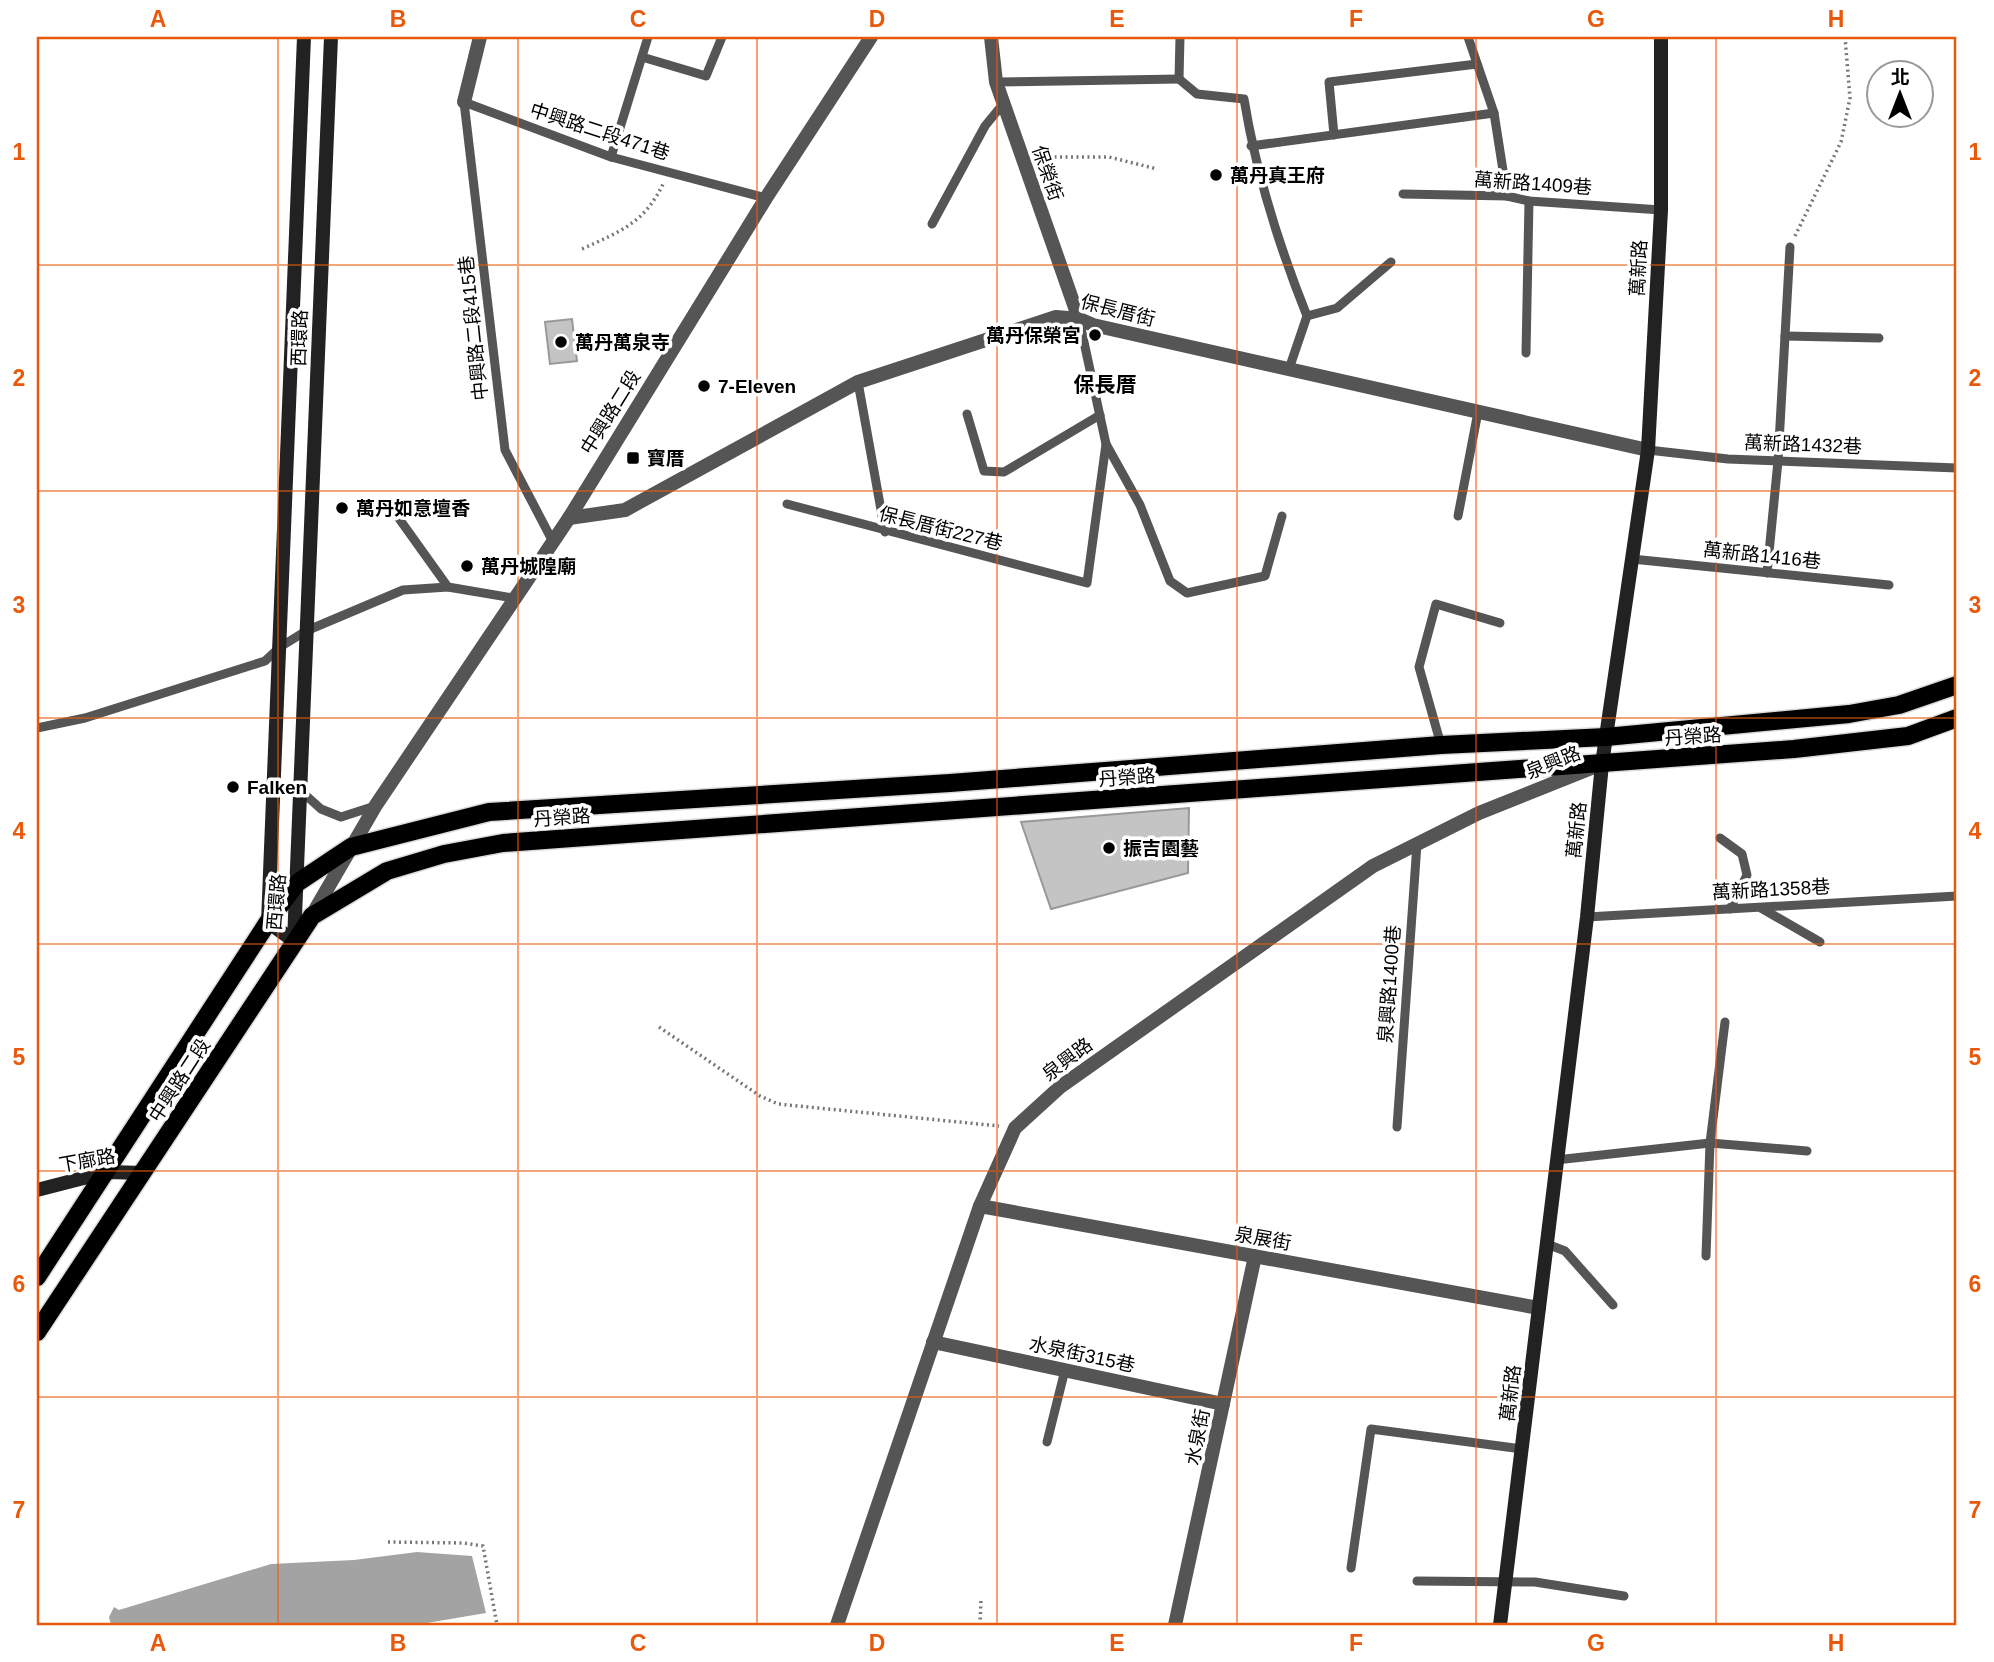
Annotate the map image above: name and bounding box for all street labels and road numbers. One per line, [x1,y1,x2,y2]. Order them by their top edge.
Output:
street label: 中興路二段471巷 [527,99,672,164]
street label: 保榮街 [1028,143,1067,204]
street label: 萬新路1409巷 [1473,169,1593,198]
street label: 萬新路 [1627,239,1650,297]
street label: 中興路二段415巷 [455,254,492,401]
street label: 保長厝街 [1078,291,1157,330]
street label: 西環路 [288,309,311,367]
street label: 中興路二段 [576,366,645,458]
street label: 萬新路1432巷 [1744,432,1862,457]
street label: 保長厝街227巷 [877,503,1005,554]
street label: 萬新路1416巷 [1702,539,1822,572]
street label: 丹榮路 [1664,724,1722,749]
street label: 泉興路 [1523,742,1584,783]
street label: 丹榮路 [1098,765,1156,790]
street label: 萬新路 [1563,801,1590,860]
street label: 丹榮路 [533,805,591,830]
street label: 西環路 [264,873,289,931]
street label: 萬新路1358巷 [1711,876,1831,903]
street label: 泉興路1400巷 [1375,924,1404,1044]
street label: 泉興路 [1038,1034,1096,1085]
street label: 中興路二段 [145,1035,214,1126]
street label: 下廍路 [57,1145,117,1176]
street label: 泉展街 [1233,1223,1293,1254]
street label: 水泉街315巷 [1027,1333,1137,1376]
street label: 萬新路 [1497,1363,1524,1423]
street label: 水泉街 [1182,1407,1213,1467]

